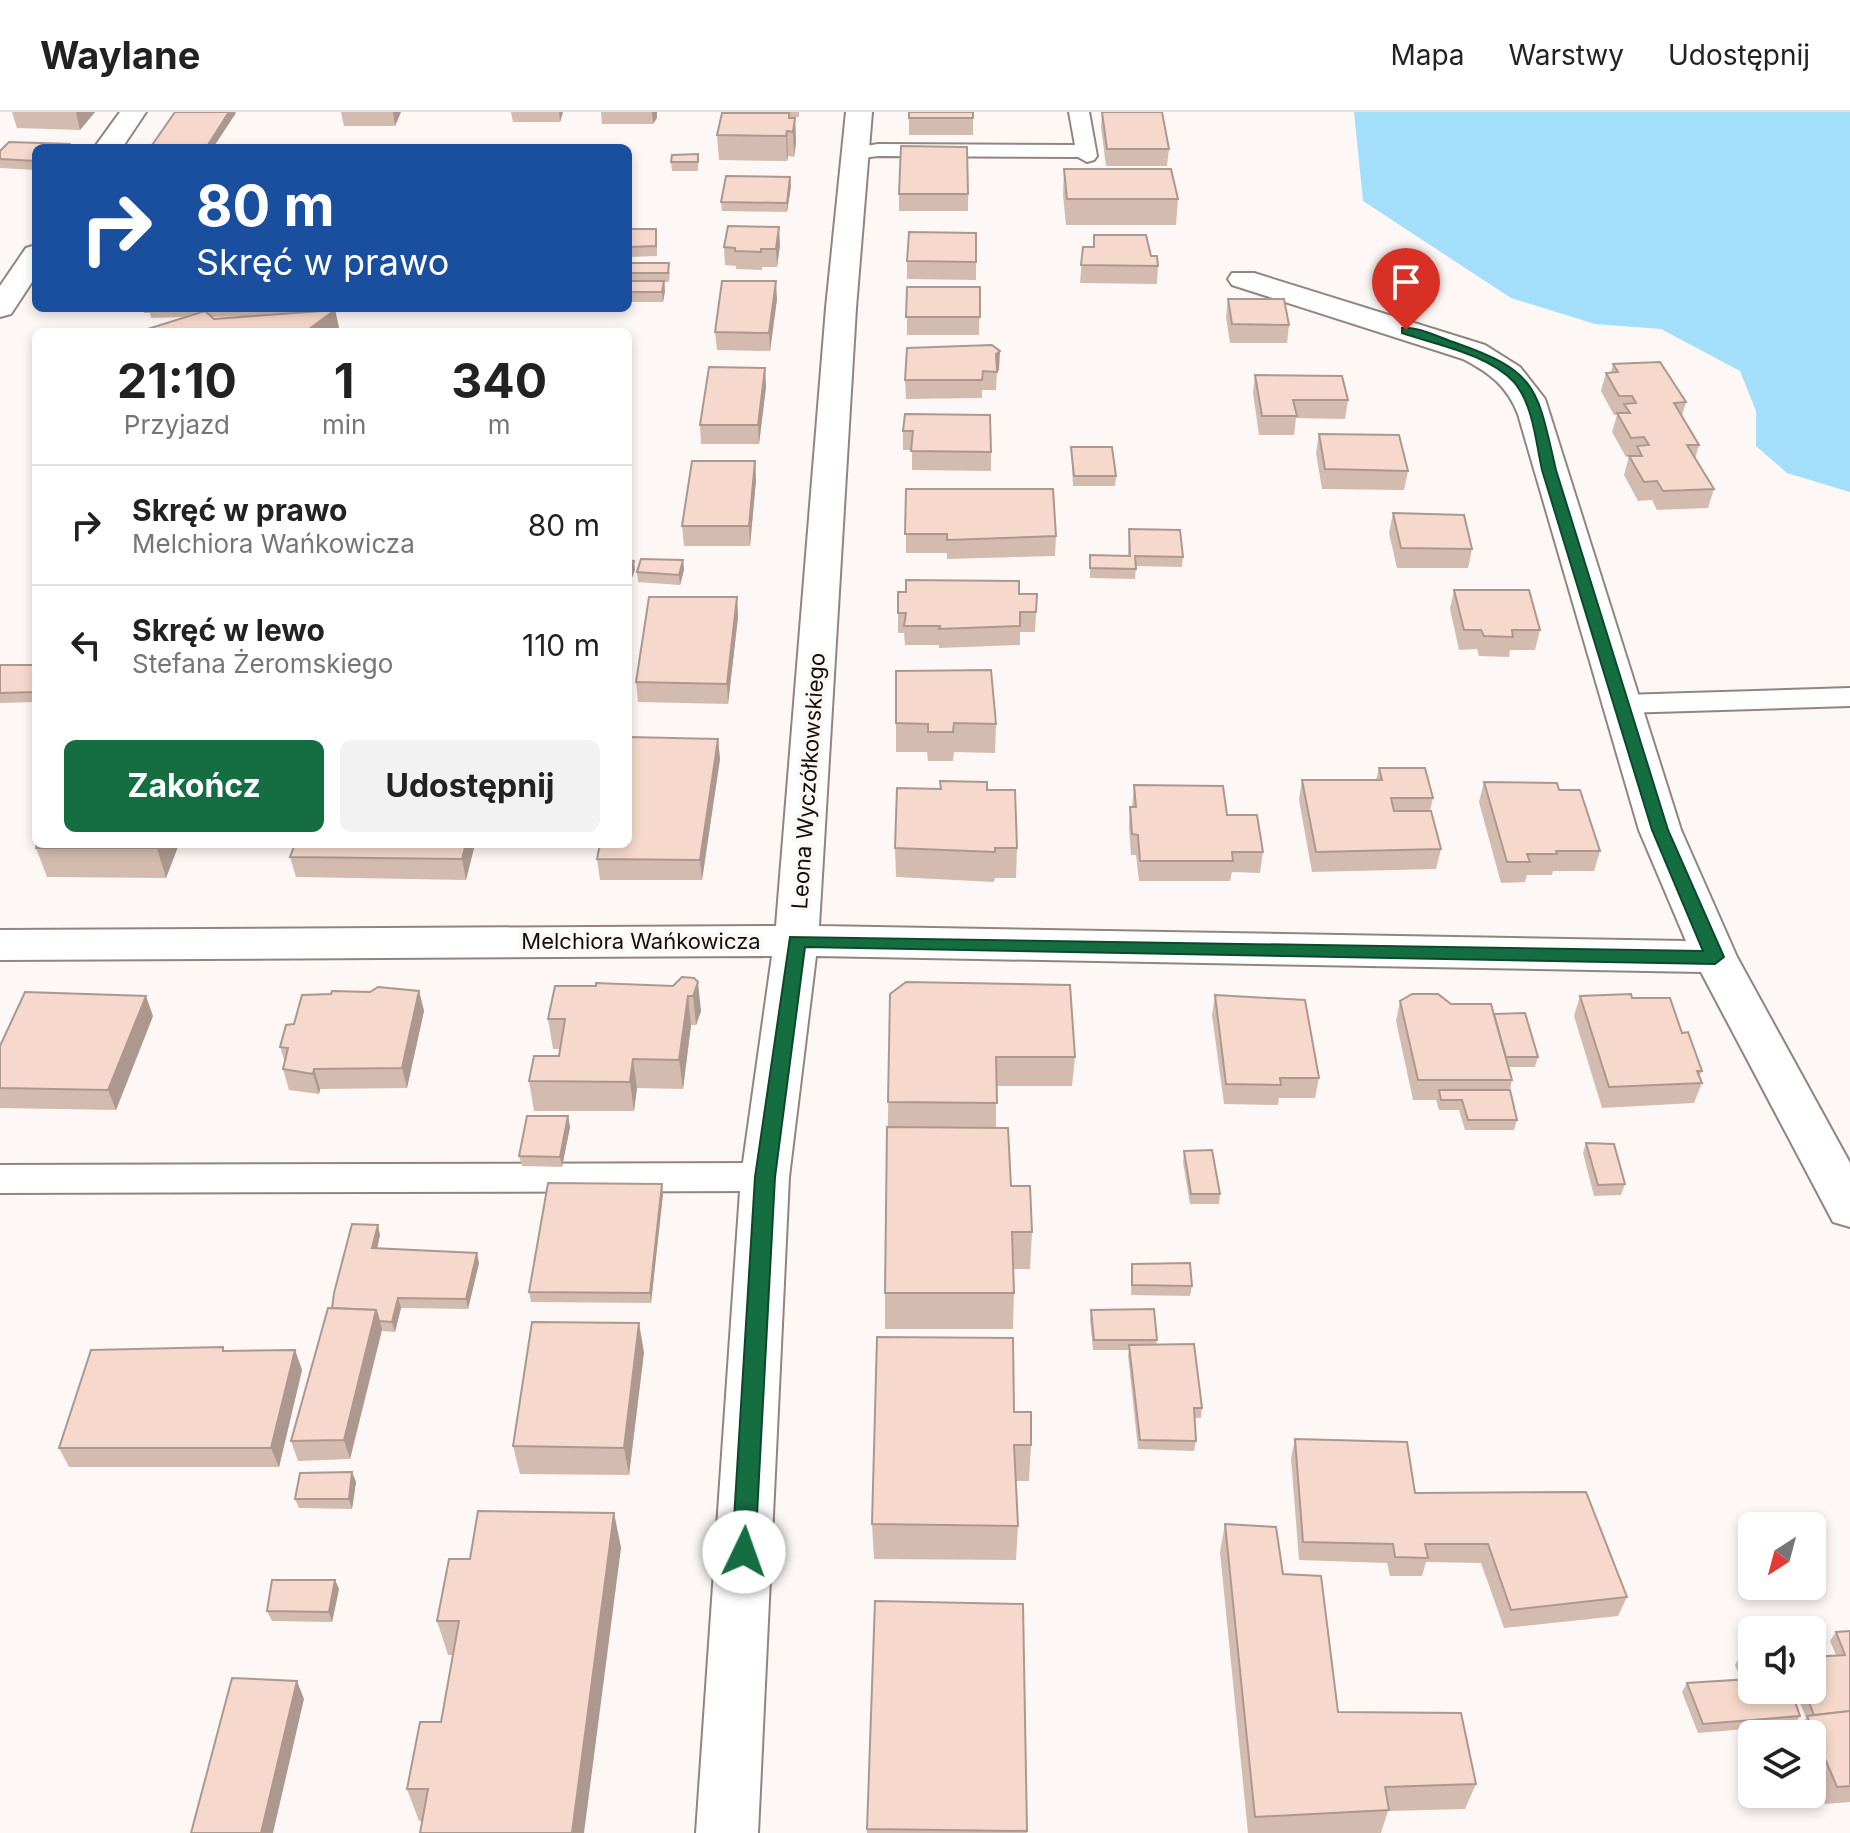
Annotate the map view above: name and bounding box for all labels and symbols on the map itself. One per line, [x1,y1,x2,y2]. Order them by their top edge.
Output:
pin [1372,248,1440,330]
street label: Leona Wyczółkowskiego [786,652,830,910]
street label: Melchiora Wańkowicza [521,928,761,954]
position arrow [702,1510,786,1594]
north arrow [1738,1512,1826,1600]

